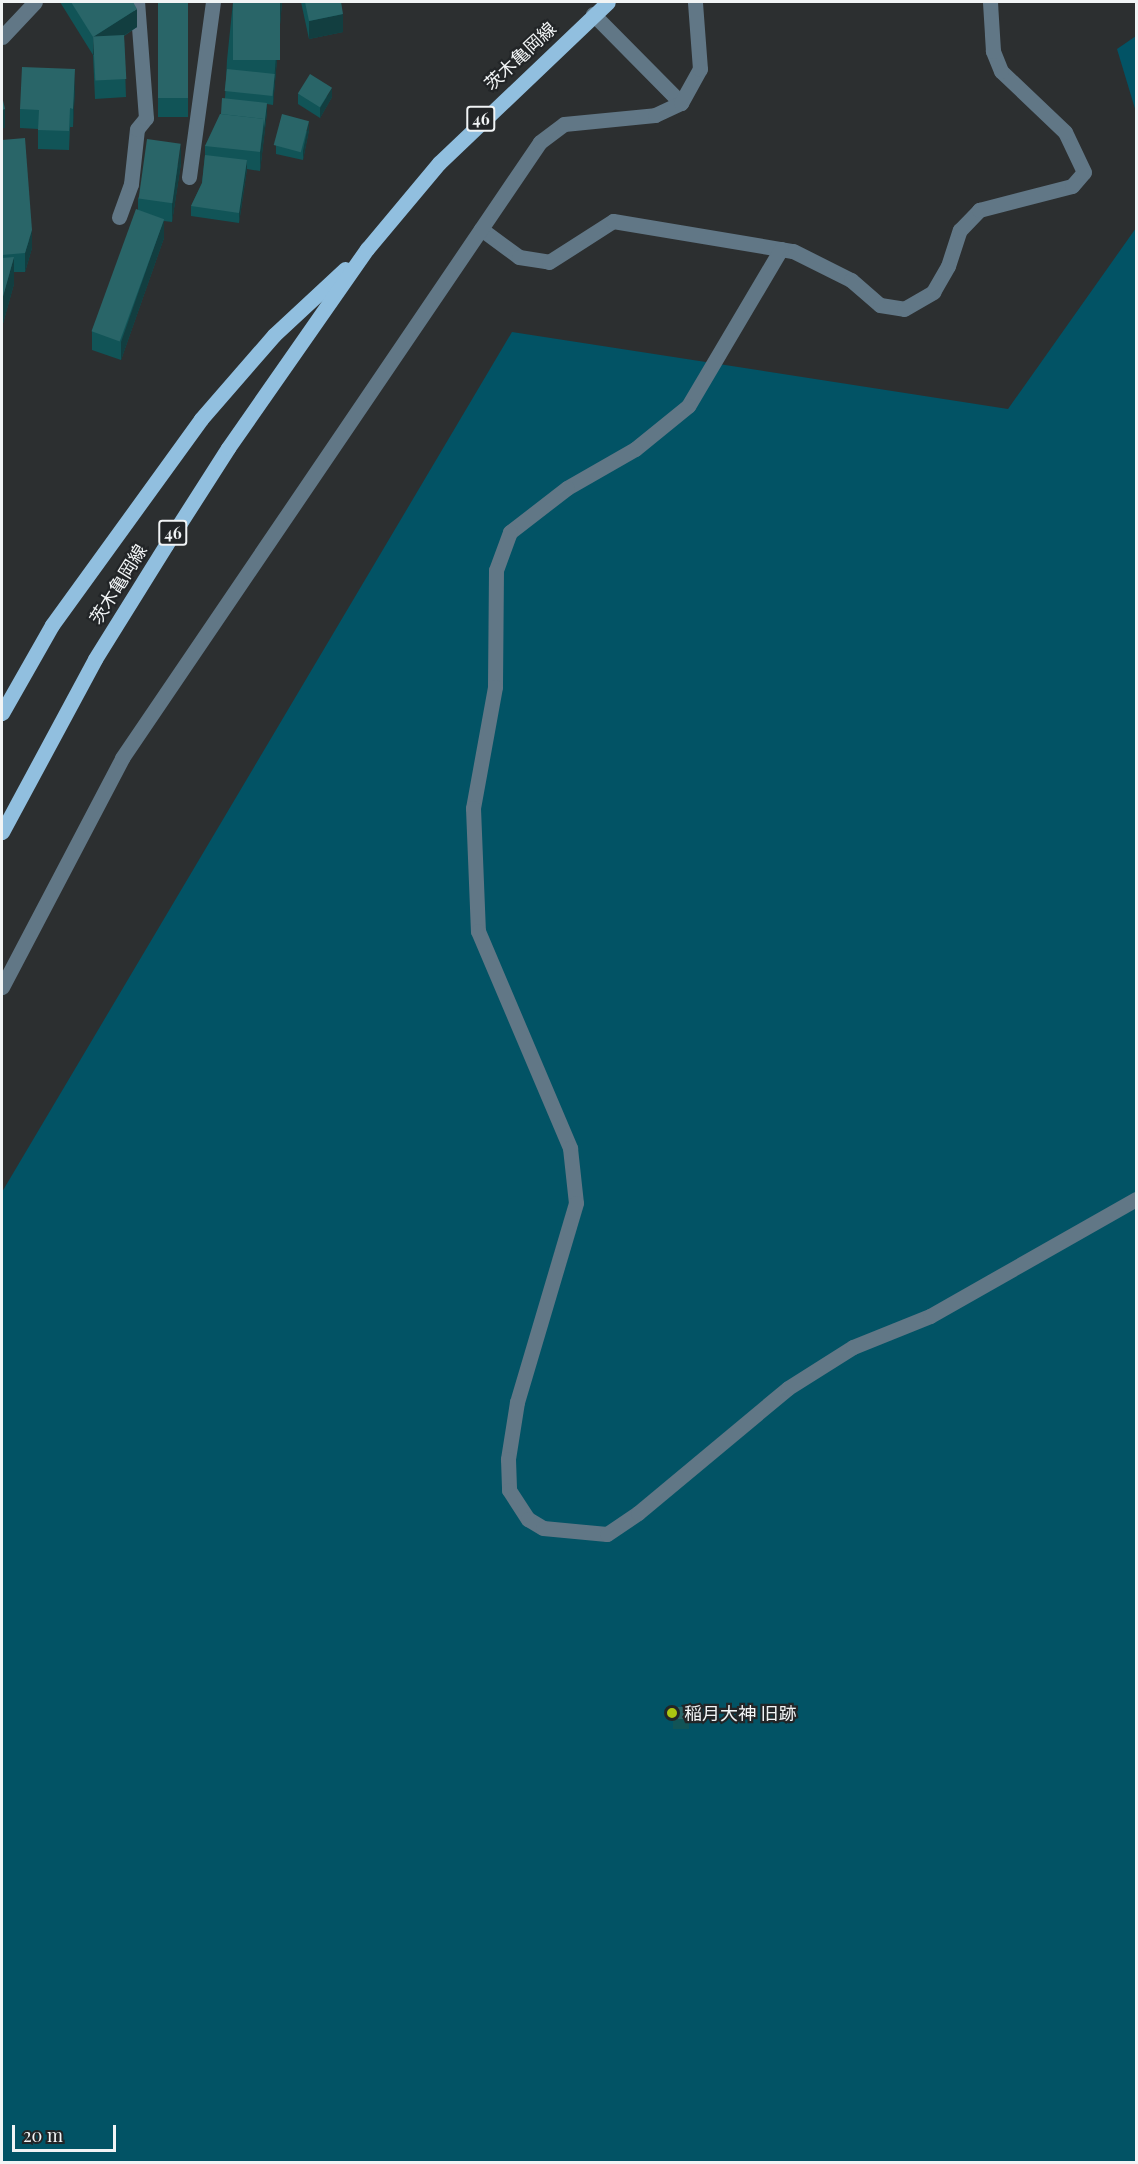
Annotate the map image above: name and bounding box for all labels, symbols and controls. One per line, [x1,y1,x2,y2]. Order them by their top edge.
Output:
street label: 茨木亀岡線 [480,17,560,95]
road number: 46 [466,106,496,132]
road number: 46 [158,520,188,546]
street label: 茨木亀岡線 [85,540,151,628]
place label: 稲月大神 旧跡 [684,1702,796,1724]
marker: 稲月大神 旧跡 [665,1706,679,1720]
scale bar [15,2113,118,2151]
text: 20 m [23,2123,63,2147]

